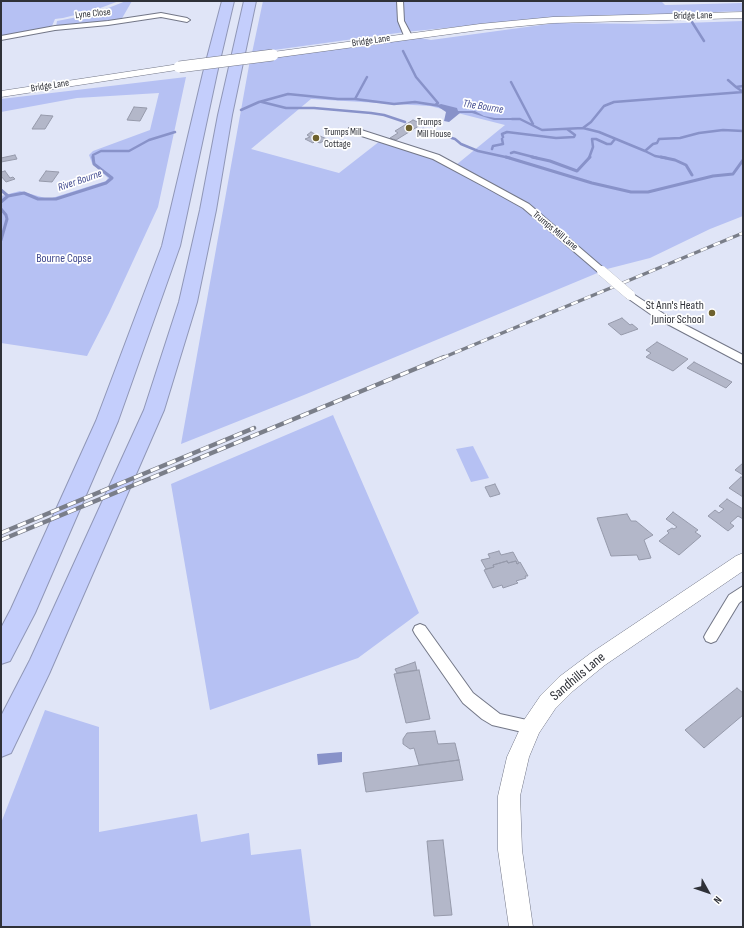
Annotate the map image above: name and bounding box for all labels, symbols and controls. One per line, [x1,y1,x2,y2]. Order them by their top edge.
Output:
street label: Lyne Close [75,6,111,22]
street label: Bridge Lane [674,10,712,22]
street label: Bridge Lane [351,32,391,50]
street label: Bridge Lane [30,77,70,95]
water label: The Bourne [462,97,504,117]
place label: Trumps Mill House [417,116,451,140]
marker: Trumps Mill House [404,123,414,133]
place label: Trumps Mill Cottage [324,126,362,150]
marker: Trumps Mill Cottage [311,133,321,143]
water label: River Bourne [56,167,104,195]
street label: Trumps Mill Lane [530,209,580,253]
park label: Bourne Copse [36,252,92,266]
place label: St Ann's Heath Junior School [646,299,704,327]
marker: St Ann's Heath Junior School [707,308,717,318]
street label: Sandhills Lane [547,649,609,705]
north arrow [688,872,728,912]
text: N [711,894,724,906]

